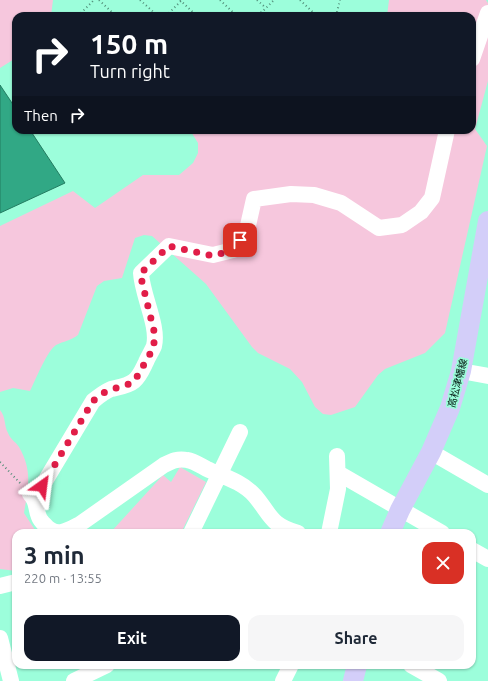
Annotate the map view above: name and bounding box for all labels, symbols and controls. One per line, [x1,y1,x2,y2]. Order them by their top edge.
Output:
icon: right [24,28,76,80]
text: 150 m [90,28,168,59]
text: Turn right [90,61,170,81]
icon: right [66,104,88,126]
text: Then [24,107,58,124]
pin [223,223,257,257]
icon: arrive [229,229,251,251]
street label: 高松津幡線 [446,358,469,409]
position arrow [21,465,63,507]
text: 3 min [24,542,85,569]
button: close [422,542,464,584]
text: 220 m · 13:55 [24,571,102,585]
button: Exit [24,615,240,661]
button: Share [248,615,464,661]

